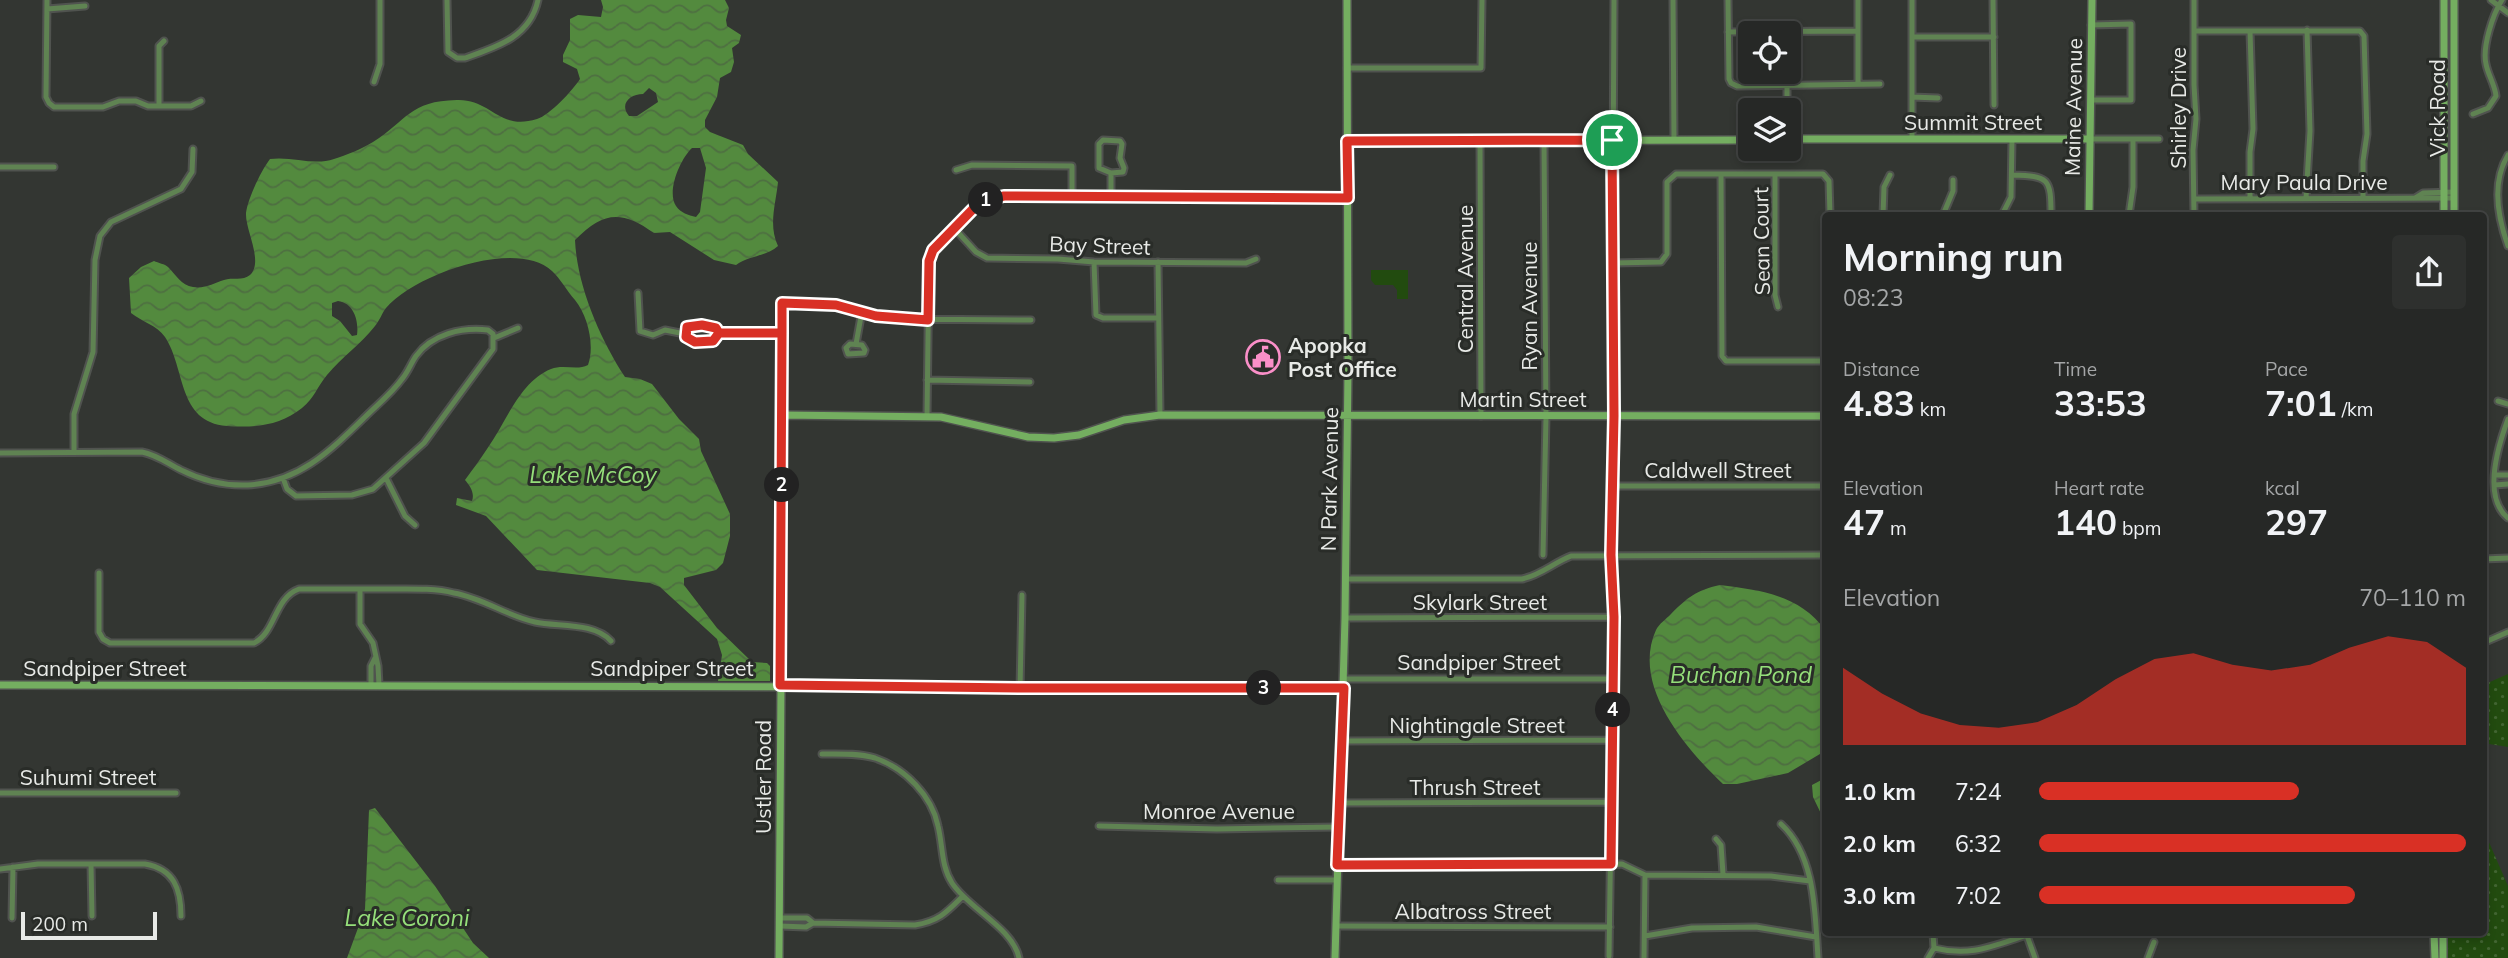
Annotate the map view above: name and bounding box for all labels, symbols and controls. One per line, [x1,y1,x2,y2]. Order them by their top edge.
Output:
map controls [1738,21,1801,161]
button: locate [1738,21,1801,84]
street label: Maine Avenue [2059,38,2087,176]
street label: Shirley Drive [2165,47,2191,169]
street label: Vick Road [2424,59,2450,157]
button: layers [1738,98,1801,161]
street label: Summit Street [1904,109,2042,135]
pin [1582,110,1642,170]
icon: arrive [1593,121,1631,159]
street label: Mary Paula Drive [2220,169,2388,195]
pin: 1 [968,182,1004,218]
text: 1 [980,187,991,211]
street label: Sean Court [1747,187,1775,295]
street label: Central Avenue [1452,205,1478,353]
street label: Bay Street [1049,230,1151,260]
text: Morning run [1843,233,2064,281]
button: share [2392,235,2466,309]
street label: Ryan Avenue [1516,242,1542,371]
text: 08:23 [1843,283,1903,312]
place label: Apopka Post Office [1288,332,1397,382]
public building icon: Apopka Post Office [1244,338,1282,376]
text: Distance [1843,357,1920,381]
text: Time [2054,357,2097,381]
text: Pace [2265,357,2308,381]
text: 4.83 [1843,381,1915,425]
text: 33:53 [2054,381,2147,425]
text: 7:01 [2265,381,2337,425]
street label: Martin Street [1459,386,1587,412]
text: km [1915,397,1946,421]
text: /km [2337,397,2374,421]
street label: N Park Avenue [1315,407,1343,551]
street label: Caldwell Street [1644,457,1792,483]
water label: Lake McCoy [529,460,658,489]
pin: 2 [764,468,800,503]
text: 2 [776,472,787,496]
text: Elevation [1843,476,1923,500]
text: Heart rate [2054,476,2144,500]
text: kcal [2265,476,2300,500]
text: 47 [1843,500,1885,544]
text: 140 [2054,500,2117,544]
text: 297 [2265,500,2328,544]
text: m [1885,516,1907,540]
text: bpm [2117,516,2161,540]
text: Elevation [1843,583,1940,612]
text: 70–110 m [2359,583,2466,612]
street label: Skylark Street [1413,589,1547,615]
street label: Sandpiper Street [1397,649,1561,675]
street label: Sandpiper Street [23,655,187,681]
street label: Sandpiper Street [590,655,754,681]
water label: Buchan Pond [1670,660,1812,689]
pin: 3 [1246,670,1282,706]
text: 3 [1258,675,1269,699]
pin: 4 [1596,692,1630,728]
text: 4 [1607,697,1618,721]
street label: Nightingale Street [1389,712,1565,738]
street label: Ustler Road [750,720,776,834]
street label: Suhumi Street [20,764,156,790]
street label: Thrush Street [1409,774,1541,800]
text: 1.0 km [1843,777,1916,806]
text: 7:24 [1955,777,2002,806]
street label: Monroe Avenue [1143,798,1295,824]
text: 2.0 km [1843,829,1916,858]
text: 6:32 [1955,829,2002,858]
text: 3.0 km [1843,881,1916,910]
text: 7:02 [1955,881,2002,910]
street label: Albatross Street [1395,898,1551,924]
water label: Lake Coroni [345,903,470,932]
scale bar [21,909,158,941]
text: 200 m [32,912,88,936]

